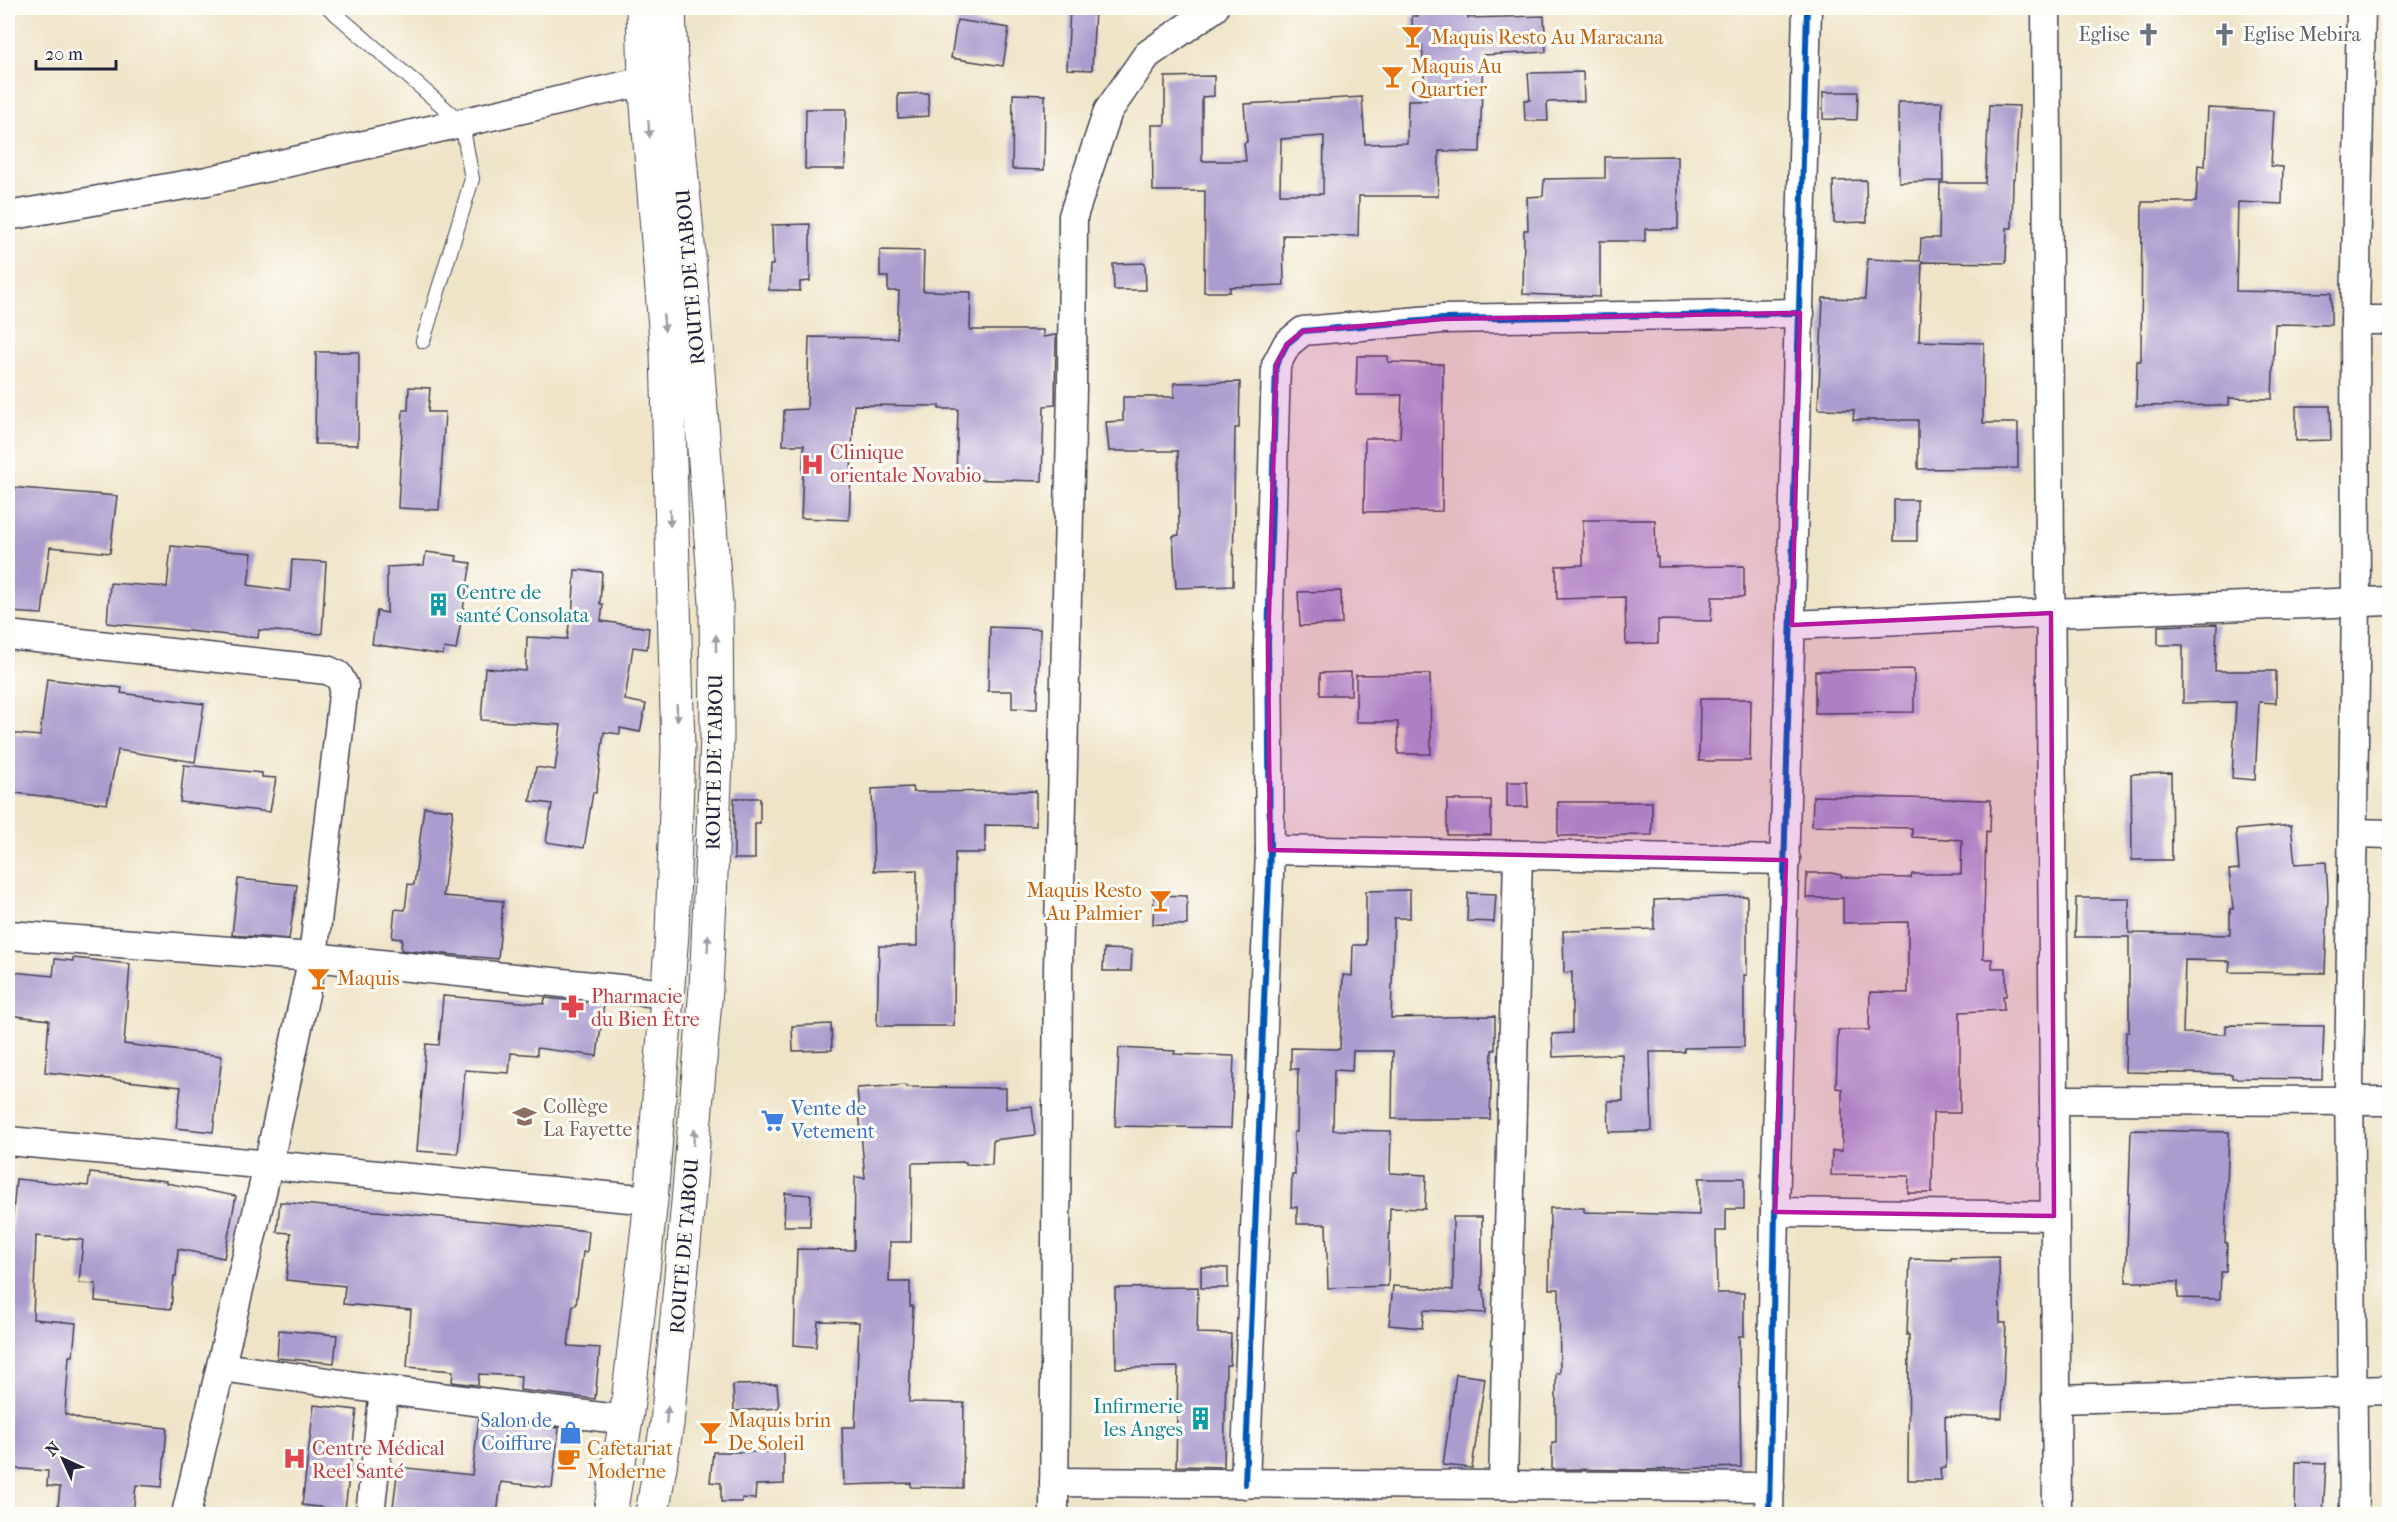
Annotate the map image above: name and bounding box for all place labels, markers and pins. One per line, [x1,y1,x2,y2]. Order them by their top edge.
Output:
church icon: Eglise [2135,21,2161,47]
church icon: Eglise Mebira [2212,21,2238,47]
place label: Eglise [2078,23,2130,46]
place label: Eglise Mebira [2243,23,2362,46]
bar icon: Maquis Resto Au Maracana [1400,24,1426,50]
place label: Maquis Resto Au Maracana [1431,26,1664,49]
place label: Maquis Au Quartier [1411,55,1503,101]
bar icon: Maquis Au Quartier [1380,64,1406,90]
place label: Clinique orientale Novabio [830,441,981,487]
hospital icon: Clinique orientale Novabio [799,451,825,477]
place label: Centre de santé Consolata [456,581,590,627]
building icon: Centre de santé Consolata [425,591,451,617]
place label: Maquis Resto Au Palmier [1026,879,1142,925]
bar icon: Maquis Resto Au Palmier [1147,888,1173,914]
bar icon: Maquis [306,965,332,991]
place label: Maquis [337,967,400,990]
place label: Pharmacie du Bien Être [591,985,700,1031]
pharmacy icon: Pharmacie du Bien Être [560,994,586,1020]
place label: Collège La Fayette [543,1095,633,1141]
place label: Vente de Vetement [790,1097,875,1143]
school or university icon: Collège La Fayette [512,1104,538,1130]
supermarket icon: Vente de Vetement [760,1107,786,1133]
place label: Infirmerie les Anges [1093,1395,1183,1441]
building icon: Infirmerie les Anges [1188,1405,1214,1431]
place label: Salon de Coiffure [480,1409,552,1455]
place label: Maquis brin De Soleil [728,1409,832,1455]
shop icon: Salon de Coiffure [557,1419,583,1445]
bar icon: Maquis brin De Soleil [697,1419,723,1445]
place label: Centre Médical Reel Santé [312,1437,445,1483]
place label: Cafetariat Moderne [587,1437,673,1483]
hospital icon: Centre Médical Reel Santé [281,1446,307,1472]
cafe icon: Cafetariat Moderne [556,1446,582,1472]

